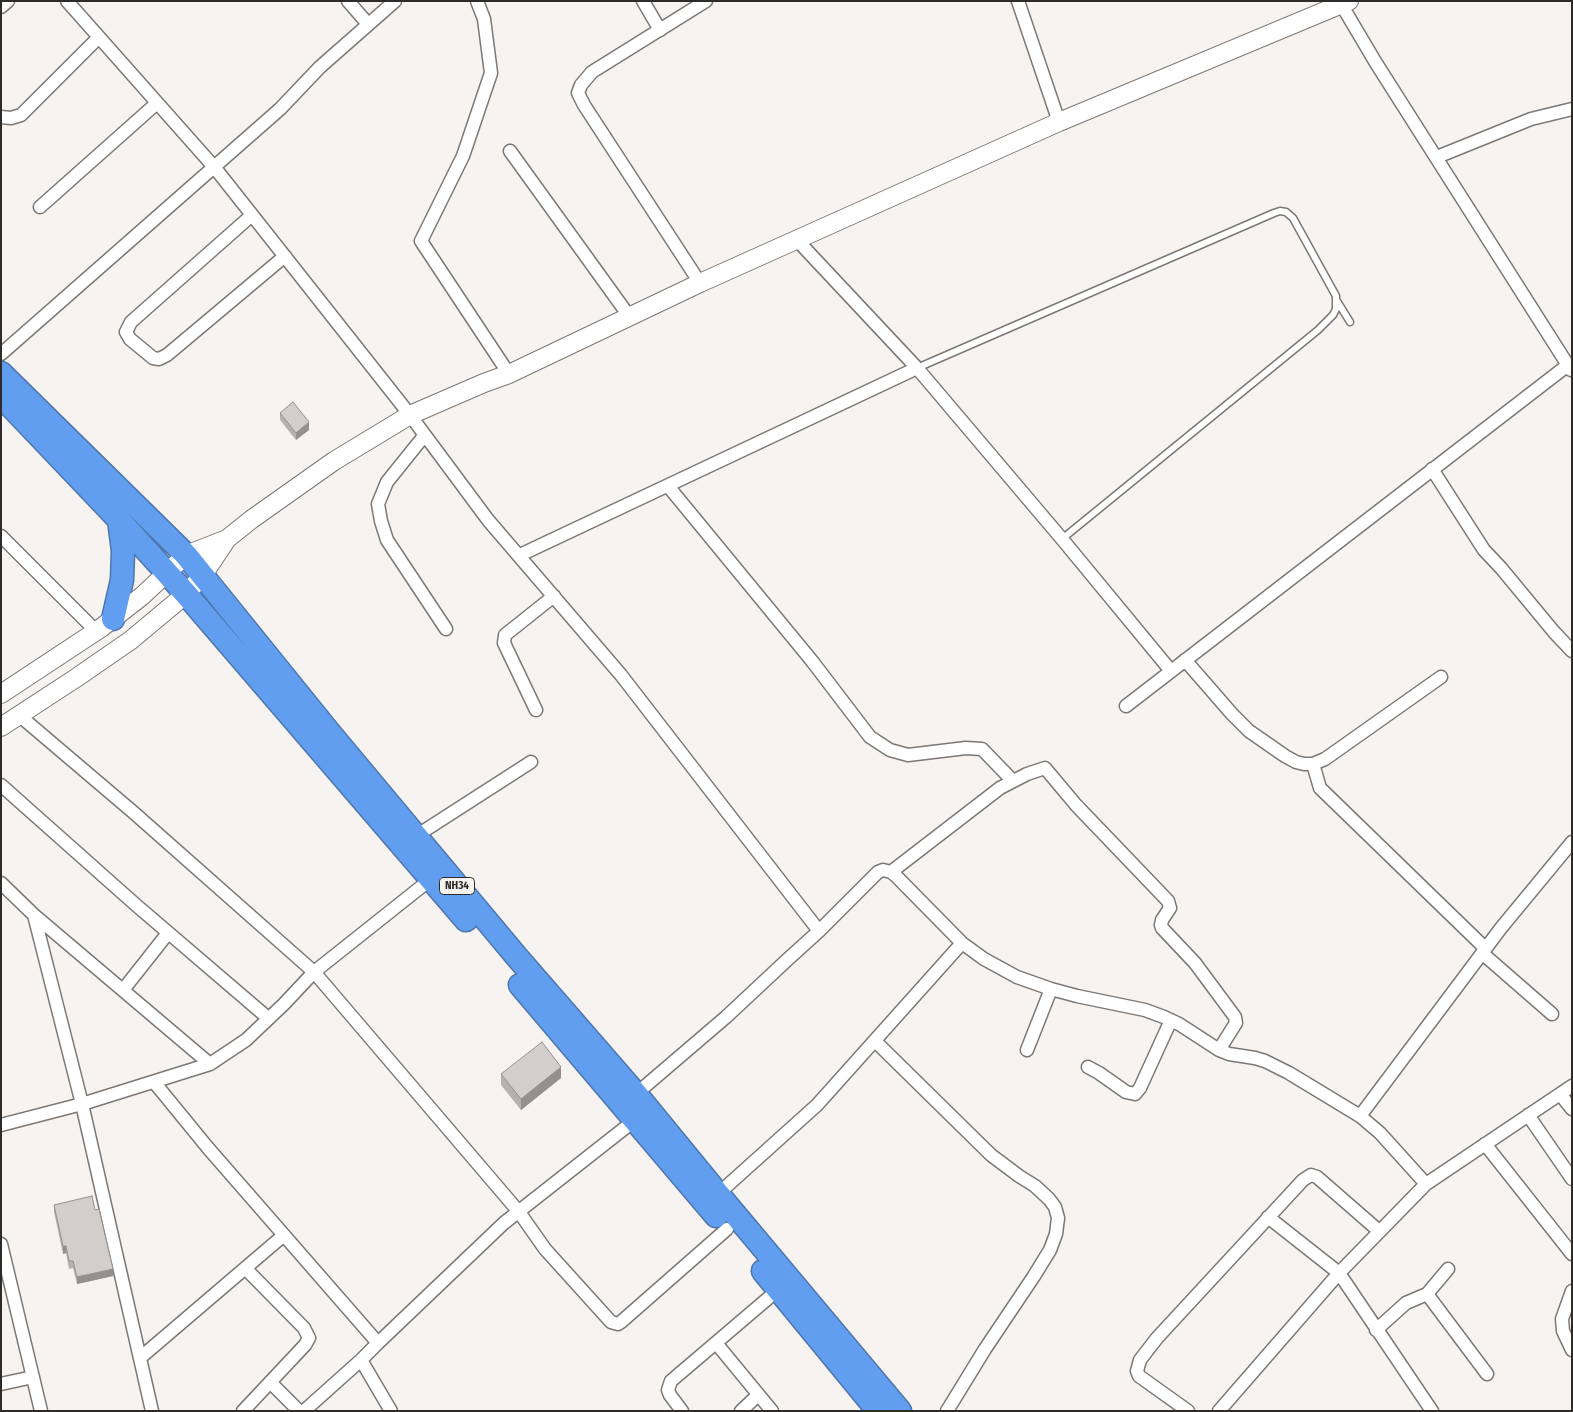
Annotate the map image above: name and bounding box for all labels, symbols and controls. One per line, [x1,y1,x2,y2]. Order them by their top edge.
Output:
road number: NH34 [440,878,474,894]

